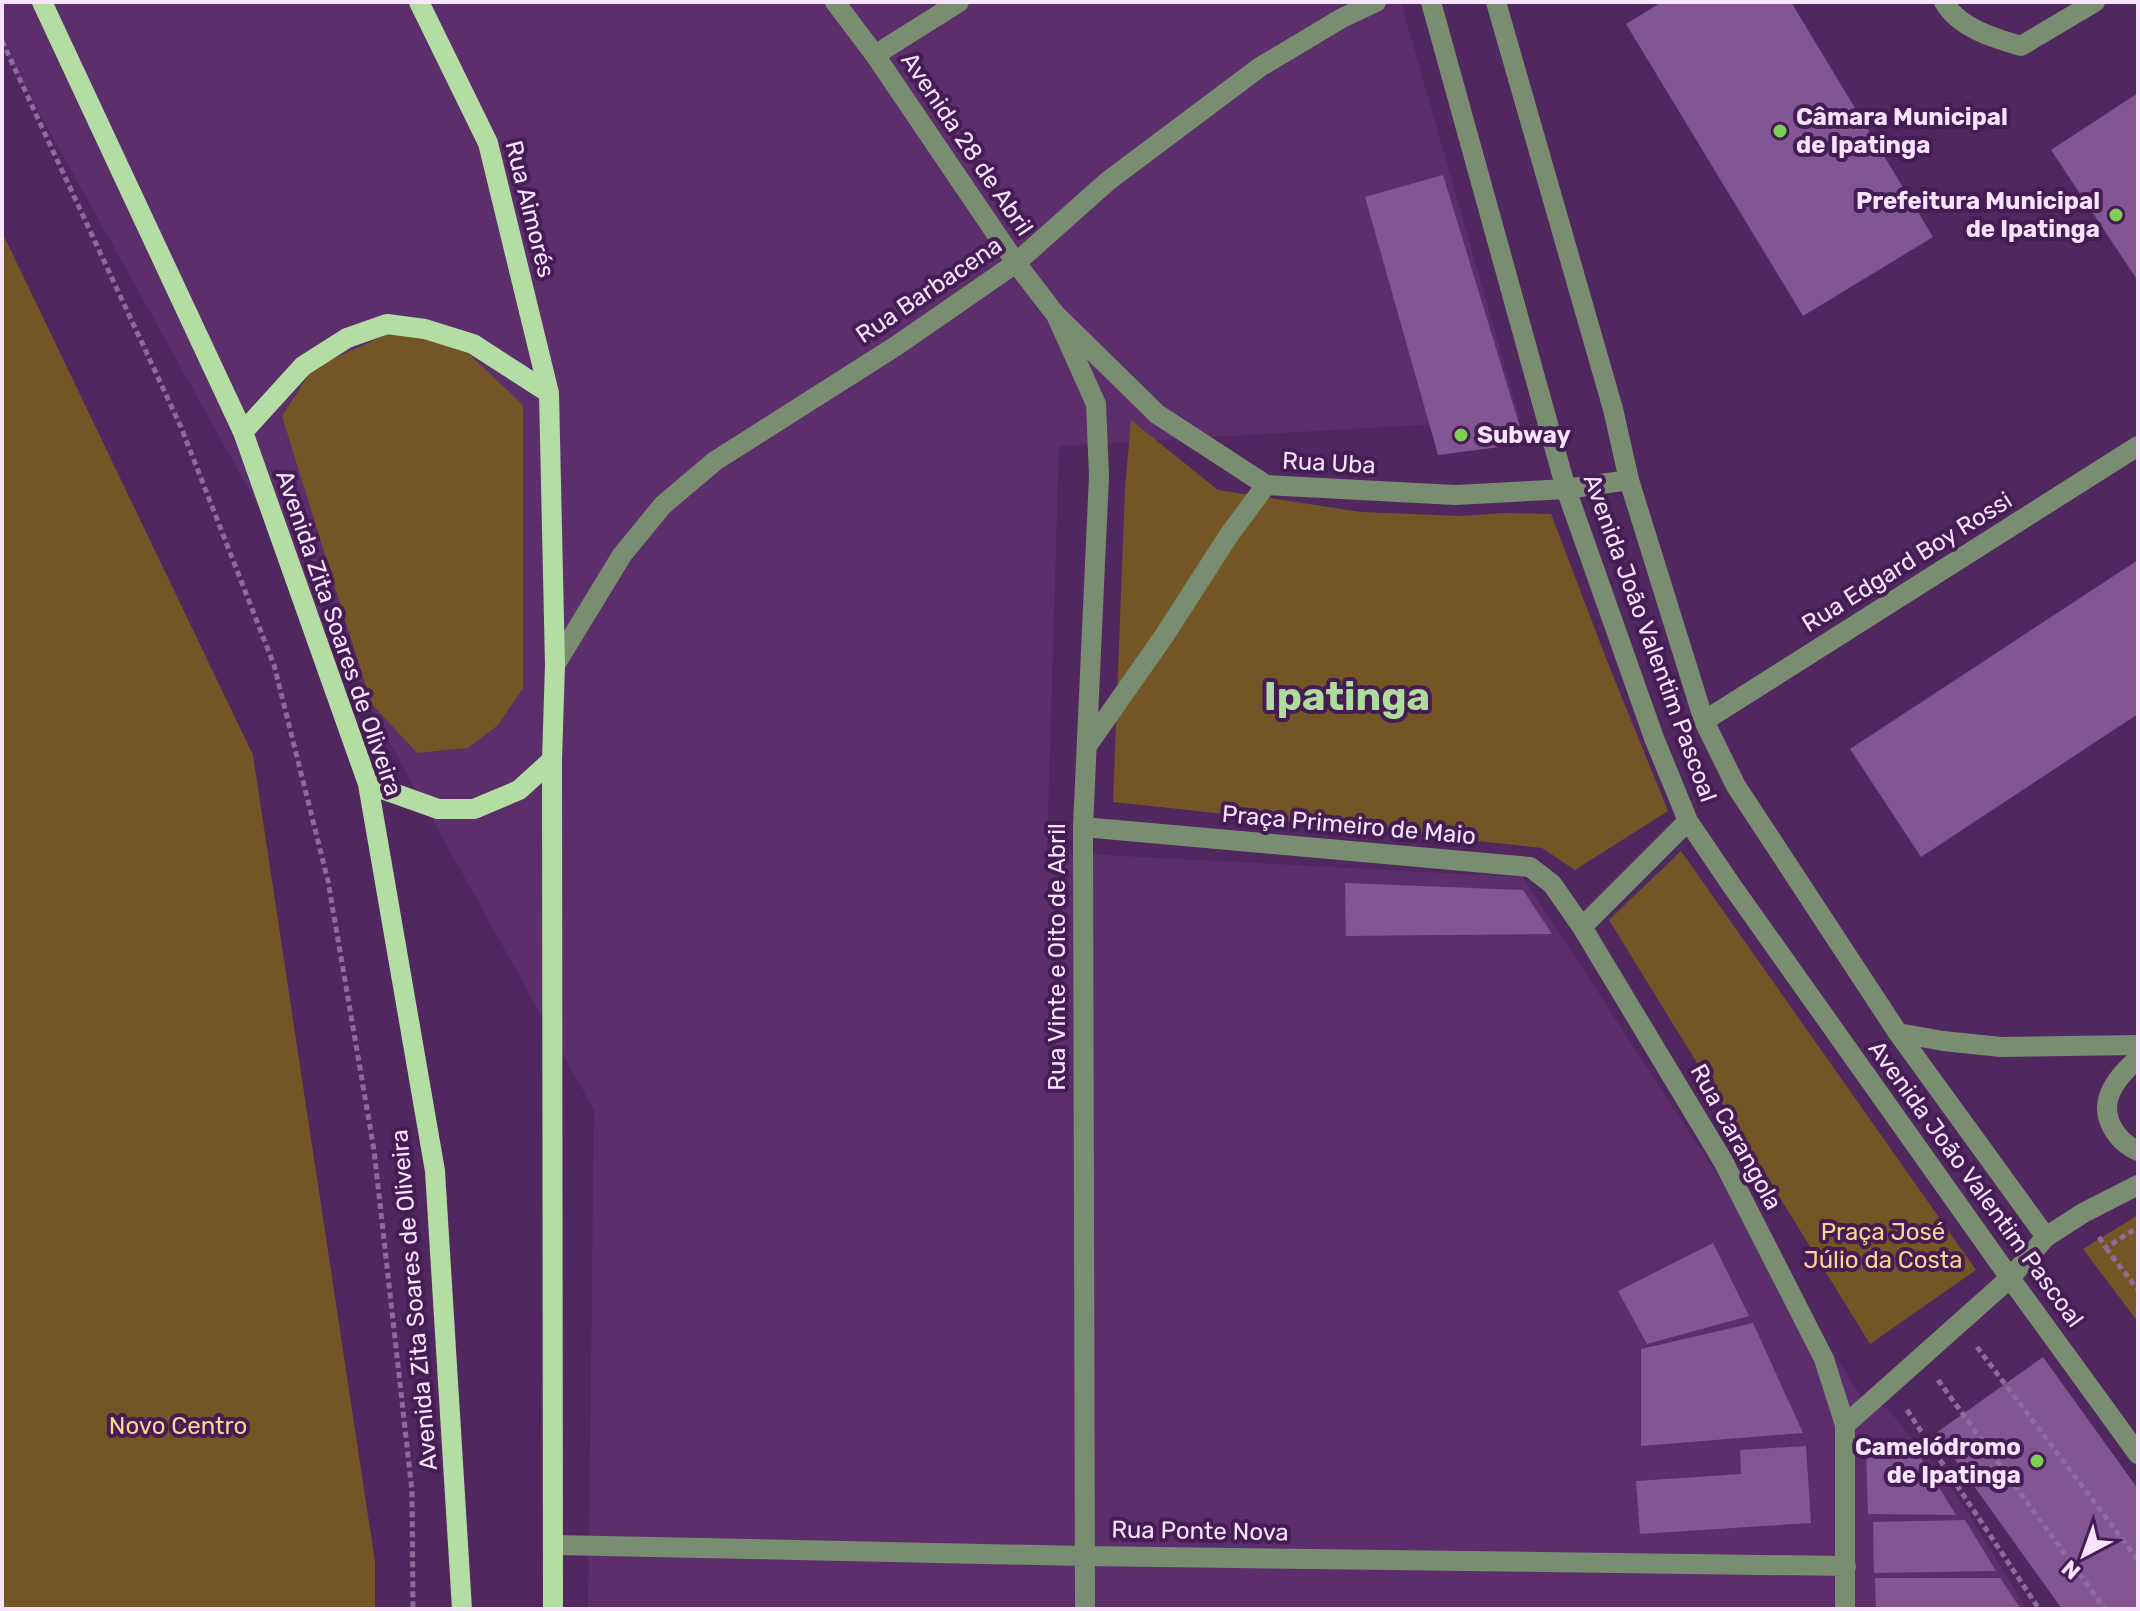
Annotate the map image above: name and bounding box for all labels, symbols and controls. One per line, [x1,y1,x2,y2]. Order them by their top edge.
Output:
street label: Avenida 28 de Abril [895,47,1039,241]
place label: Câmara Municipal de Ipatinga [1796,103,2008,159]
marker: Câmara Municipal de Ipatinga [1771,122,1789,140]
street label: Rua Aimorés [499,138,561,280]
place label: Prefeitura Municipal de Ipatinga [1856,187,2100,243]
marker: Prefeitura Municipal de Ipatinga [2107,206,2125,224]
street label: Rua Barbacena [851,231,1007,349]
place label: Subway [1477,421,1571,449]
marker: Subway [1452,426,1470,444]
street label: Rua Uba [1282,447,1376,479]
street label: Avenida Zita Soares de Oliveira [270,467,408,799]
street label: Avenida João Valentim Pascoal [1577,470,1723,806]
street label: Rua Edgard Boy Rossi [1797,486,2017,638]
district label: Ipatinga [1264,673,1430,720]
street label: Praça Primeiro de Maio [1221,800,1477,850]
street label: Rua Vinte e Oito de Abril [1043,823,1071,1091]
street label: Avenida João Valentim Pascoal [1863,1035,2089,1333]
street label: Rua Carangola [1684,1059,1788,1215]
street label: Avenida Zita Soares de Oliveira [385,1128,443,1472]
park label: Praça José Júlio da Costa [1804,1218,1962,1274]
park label: Novo Centro [109,1412,247,1440]
place label: Camelódromo de Ipatinga [1855,1433,2021,1489]
marker: Camelódromo de Ipatinga [2028,1452,2046,1470]
street label: Rua Ponte Nova [1111,1515,1289,1547]
north arrow [2044,1515,2124,1595]
text: N [2056,1554,2086,1585]

